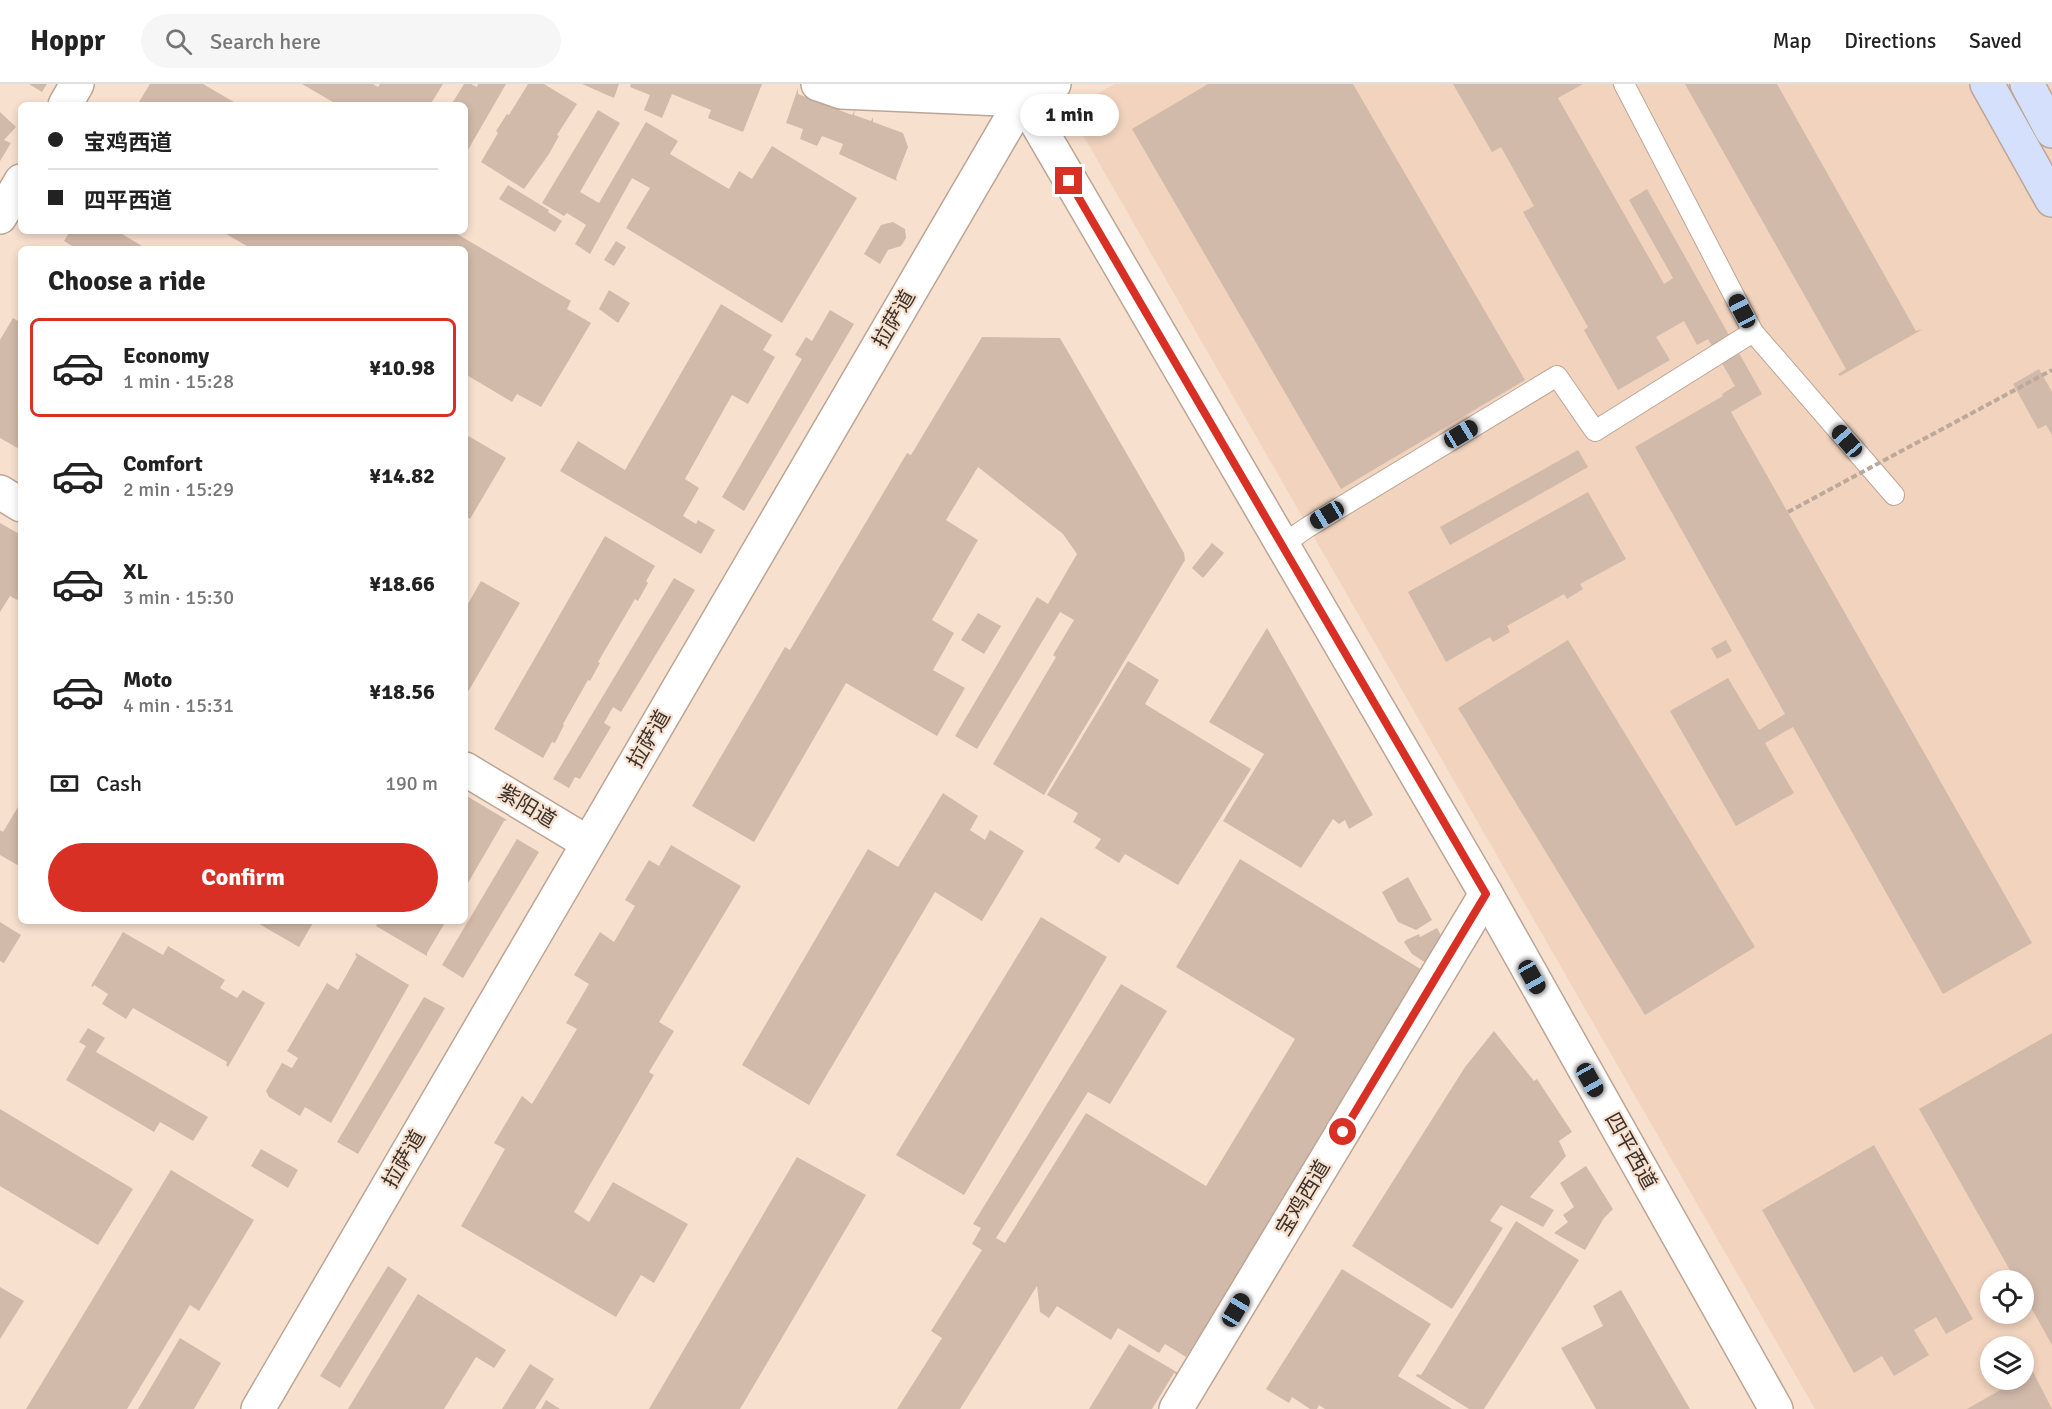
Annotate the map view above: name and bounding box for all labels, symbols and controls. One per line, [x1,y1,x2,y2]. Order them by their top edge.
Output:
search box [141,14,561,68]
text: Hoppr [30,24,105,58]
icon: search [162,25,195,58]
text: Search here [210,28,321,55]
text: Map [1773,28,1811,54]
text: Directions [1844,28,1936,54]
text: Saved [1969,28,2022,54]
callout: 1 min [1020,94,1118,136]
text: 1 min [1045,102,1094,127]
text: 宝鸡西道 [84,129,172,156]
route end [1055,167,1082,194]
text: 四平西道 [84,187,172,214]
text: Choose a ride [48,265,206,298]
street label: 拉萨道 [867,285,921,353]
car [1726,291,1758,331]
icon: car [51,341,105,395]
text: Economy [123,342,209,369]
text: ¥10.98 [369,354,435,381]
text: 1 min · 15:28 [123,369,234,394]
car [1441,417,1481,451]
car [1828,422,1866,460]
icon: car [51,449,105,503]
text: Comfort [123,450,203,477]
text: ¥14.82 [369,462,435,489]
text: 2 min · 15:29 [123,477,234,502]
car [1307,498,1347,532]
icon: car [51,557,105,611]
text: XL [123,558,148,585]
text: ¥18.66 [369,570,435,597]
text: 3 min · 15:30 [123,585,234,610]
icon: car [51,665,105,719]
text: Moto [123,666,172,693]
text: ¥18.56 [369,678,435,705]
text: 4 min · 15:31 [123,693,234,718]
street label: 拉萨道 [622,705,676,773]
icon: cash [48,767,81,800]
text: Cash [96,770,142,797]
text: 190 m [385,771,438,796]
street label: 紫阳道 [493,779,561,833]
button: Confirm [48,843,438,912]
car [1515,957,1549,997]
car [1573,1060,1607,1100]
street label: 四平西道 [1599,1108,1663,1194]
route start [1329,1118,1356,1145]
street label: 拉萨道 [377,1125,431,1193]
street label: 宝鸡西道 [1270,1155,1336,1241]
map controls [1980,1270,2034,1390]
button: locate [1980,1270,2034,1324]
car [1219,1290,1253,1330]
button: layers [1980,1336,2034,1390]

